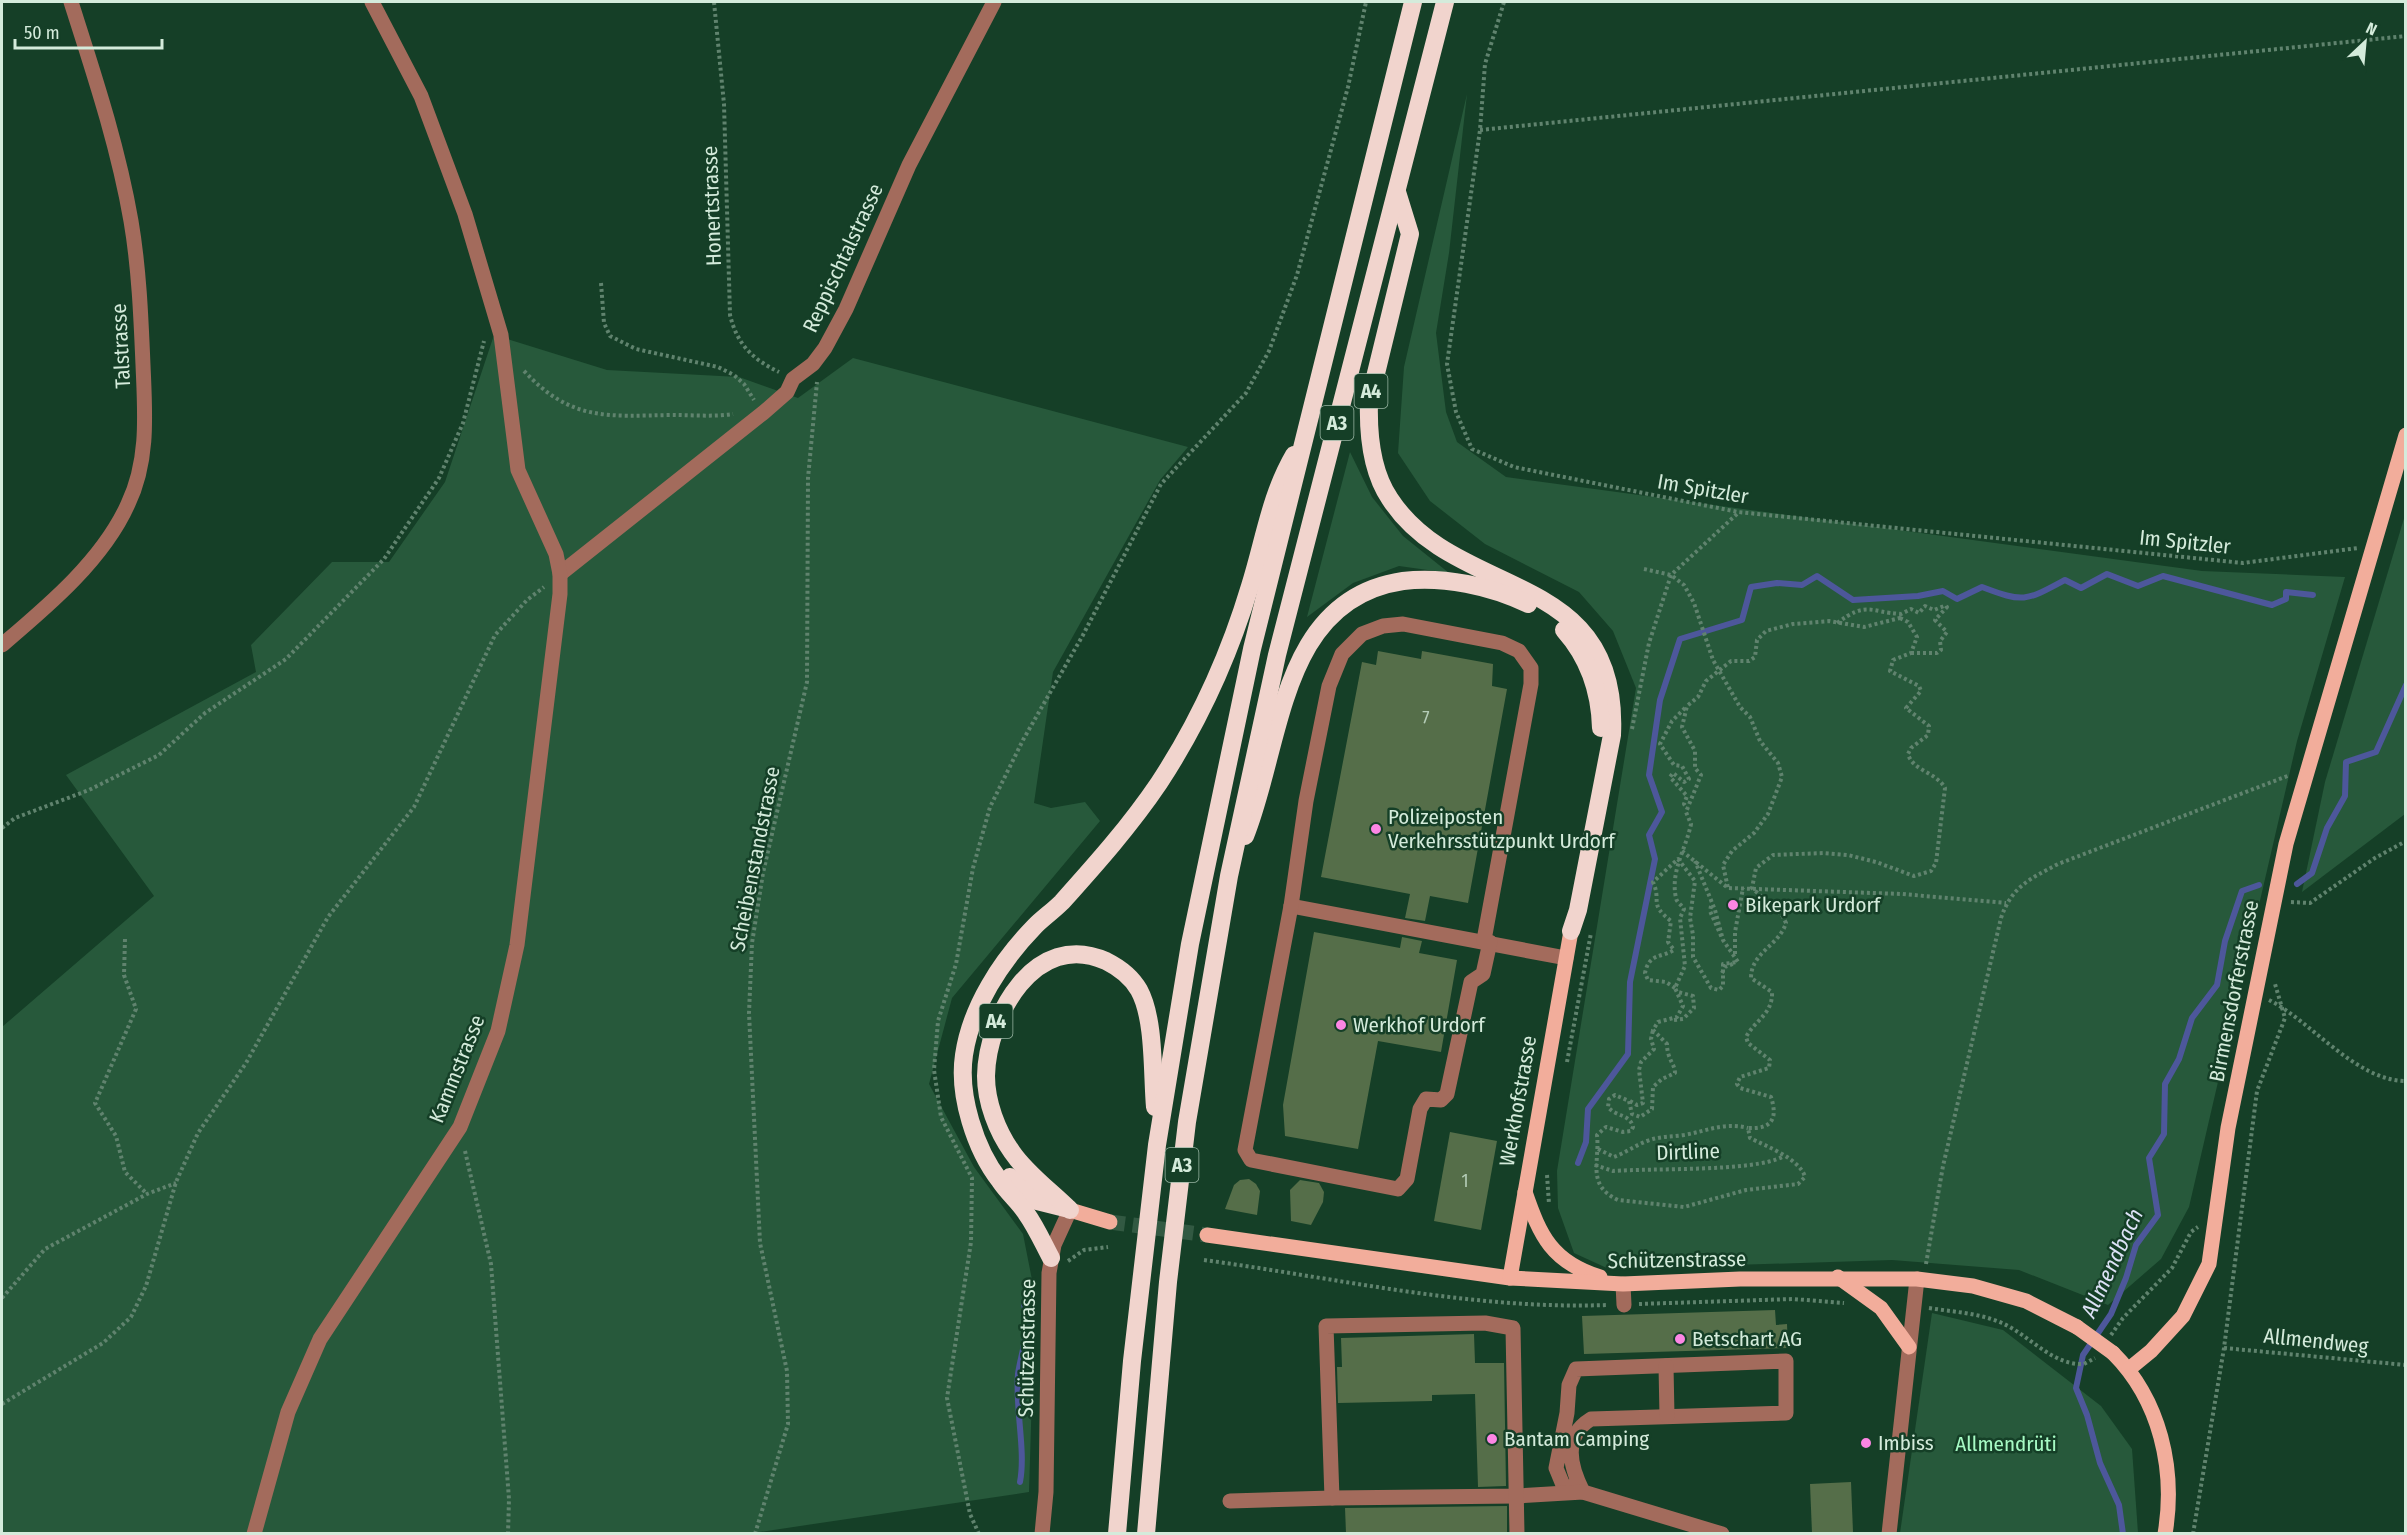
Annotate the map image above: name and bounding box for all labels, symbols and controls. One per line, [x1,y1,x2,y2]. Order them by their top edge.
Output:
scale bar [15,12,162,50]
north arrow [2335,12,2395,72]
text: N [2363,18,2380,40]
text: 50 m [24,22,60,44]
street label: Honertstrasse [697,145,727,267]
street label: Reppischtalstrasse [797,179,889,337]
street label: Talstrasse [106,303,136,389]
road number: A4 [1354,374,1388,408]
road number: A3 [1320,406,1354,440]
street label: Im Spitzler [1656,468,1751,510]
street label: Im Spitzler [2138,524,2233,560]
house number: 7 [1422,707,1430,729]
street label: Scheibenstandstrasse [724,764,786,954]
place label: Polizeiposten Verkehrsstützpunkt Urdorf [1388,804,1616,854]
marker: Polizeiposten Verkehrsstützpunkt Urdorf [1369,822,1383,836]
place label: Bikepark Urdorf [1745,892,1882,918]
marker: Bikepark Urdorf [1726,898,1740,912]
street label: Birmensdorferstrasse [2204,898,2264,1084]
road number: A4 [980,1004,1012,1038]
street label: Kammstrasse [424,1011,490,1127]
place label: Werkhof Urdorf [1353,1012,1486,1038]
marker: Werkhof Urdorf [1334,1018,1348,1032]
street label: Werkhofstrasse [1494,1034,1542,1168]
street label: Dirtline [1656,1138,1720,1166]
road number: A3 [1166,1148,1198,1182]
house number: 1 [1461,1170,1469,1192]
water label: Allmendbach [2075,1204,2149,1323]
street label: Schützenstrasse [1607,1246,1747,1274]
street label: Schützenstrasse [1013,1278,1041,1418]
street label: Allmendweg [2262,1323,2370,1359]
place label: Betschart AG [1692,1326,1802,1352]
marker: Betschart AG [1673,1332,1687,1346]
place label: Bantam Camping [1504,1426,1649,1452]
place label: Imbiss [1878,1430,1934,1456]
park label: Allmendrüti [1955,1431,2057,1457]
marker: Bantam Camping [1485,1432,1499,1446]
marker: Imbiss [1859,1436,1873,1450]

